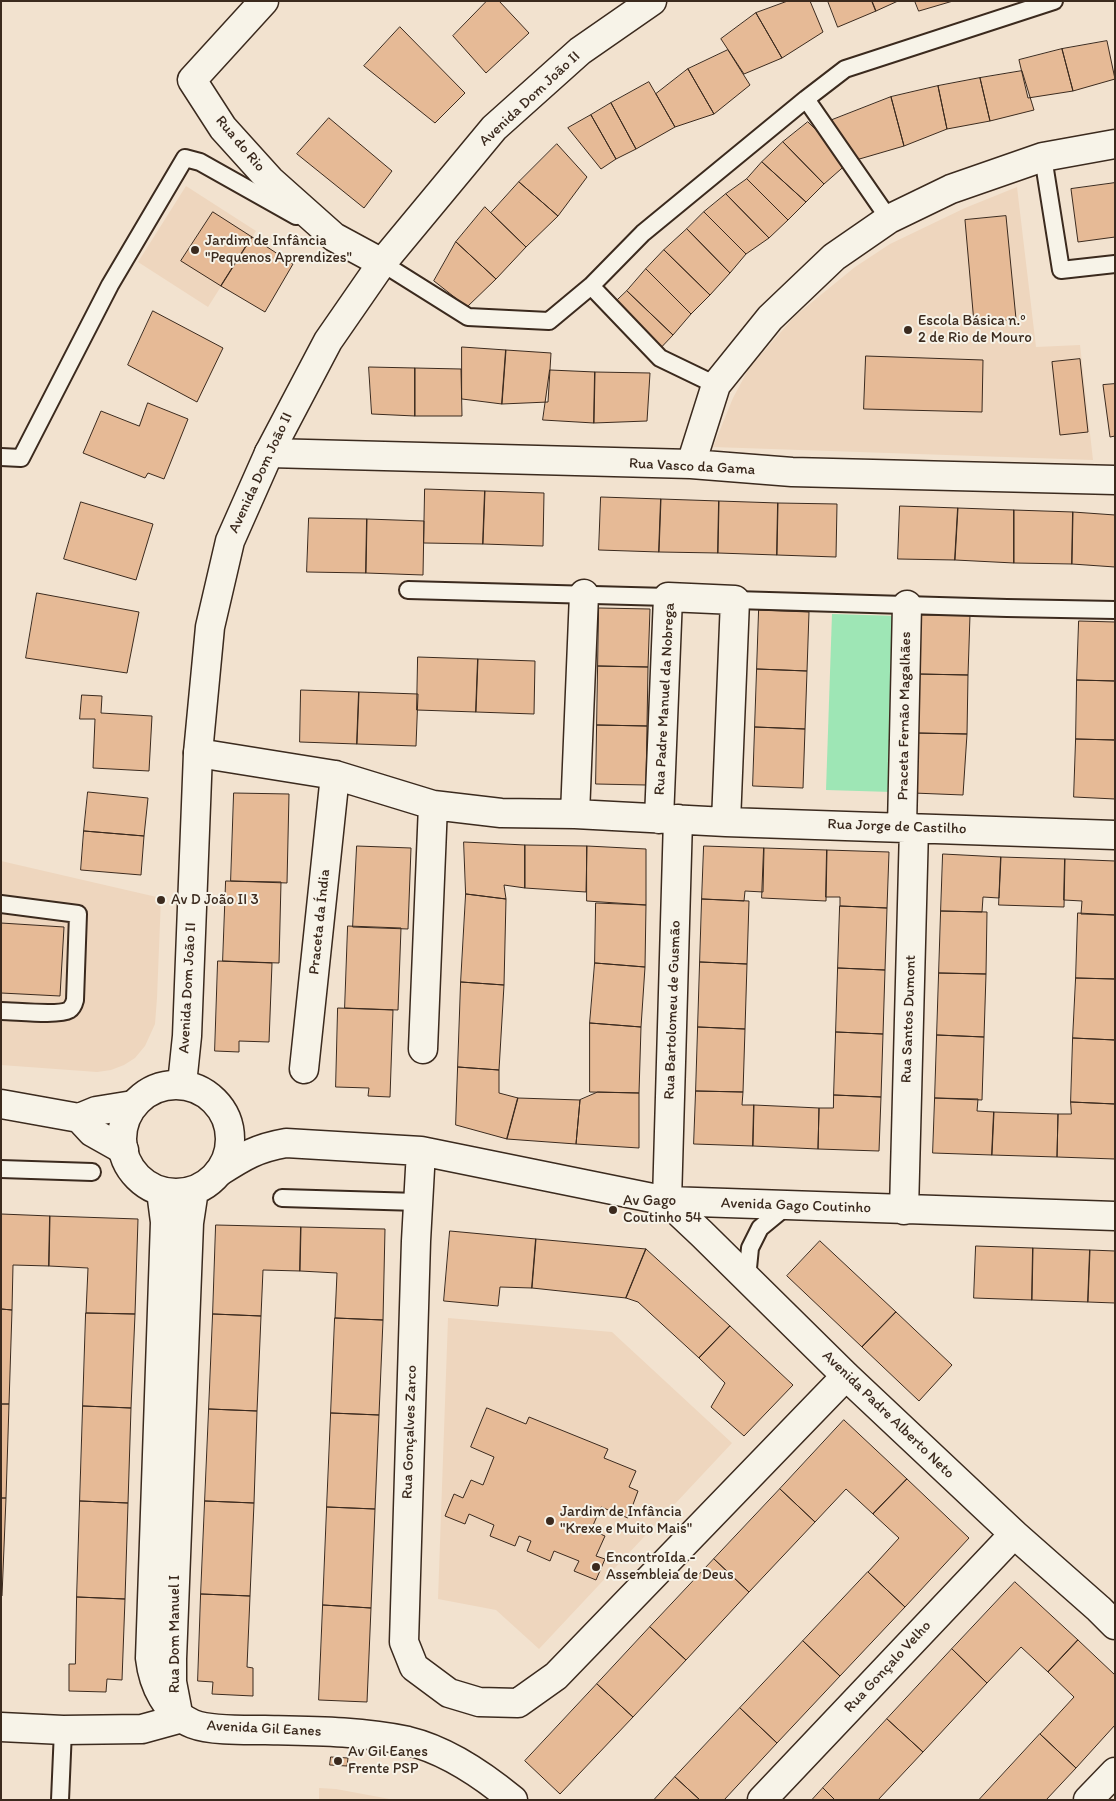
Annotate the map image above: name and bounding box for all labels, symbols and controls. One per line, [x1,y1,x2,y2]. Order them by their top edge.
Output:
street label: Avenida Dom João II [476,48,584,150]
street label: Rua do Rio [211,112,269,176]
place label: Jardim de Infância "Pequenos Aprendizes" [205,232,352,267]
marker: Jardim de Infância "Pequenos Aprendizes" [189,244,201,256]
place label: Escola Básica n.º 2 de Rio de Mouro [918,312,1032,347]
marker: Escola Básica n.º 2 de Rio de Mouro [902,324,914,336]
street label: Avenida Dom João II [225,410,297,536]
street label: Rua Vasco da Gama [628,455,756,479]
street label: Rua Padre Manuel da Nobrega [651,602,679,796]
street label: Praceta Fernão Magalhães [895,631,915,801]
street label: Rua Jorge de Castilho [827,816,967,838]
street label: Praceta da Índia [306,868,334,976]
place label: Av D João II 3 [171,891,259,909]
marker: Av D João II 3 [155,894,167,906]
street label: Rua Bartolomeu de Gusmão [661,920,685,1100]
street label: Avenida Dom João II [176,922,200,1054]
street label: Rua Santos Dumont [898,955,920,1083]
place label: Av Gago Coutinho 54 [623,1192,702,1227]
street label: Avenida Gago Coutinho [721,1194,871,1218]
marker: Av Gago Coutinho 54 [607,1204,619,1216]
street label: Avenida Padre Alberto Neto [818,1347,958,1483]
street label: Rua Gonçalves Zarco [399,1365,421,1499]
place label: Jardim de Infância "Krexe e Muito Mais" [560,1503,692,1538]
marker: Jardim de Infância "Krexe e Muito Mais" [544,1515,556,1527]
place label: EncontroIda - Assembleia de Deus [606,1549,734,1584]
marker: EncontroIda - Assembleia de Deus [590,1561,602,1573]
street label: Rua Dom Manuel I [166,1575,184,1693]
street label: Rua Gonçalo Velho [841,1617,935,1717]
street label: Avenida Gil Eanes [206,1717,322,1741]
place label: Av Gil Eanes Frente PSP [348,1743,428,1778]
marker: Av Gil Eanes Frente PSP [332,1755,344,1767]

